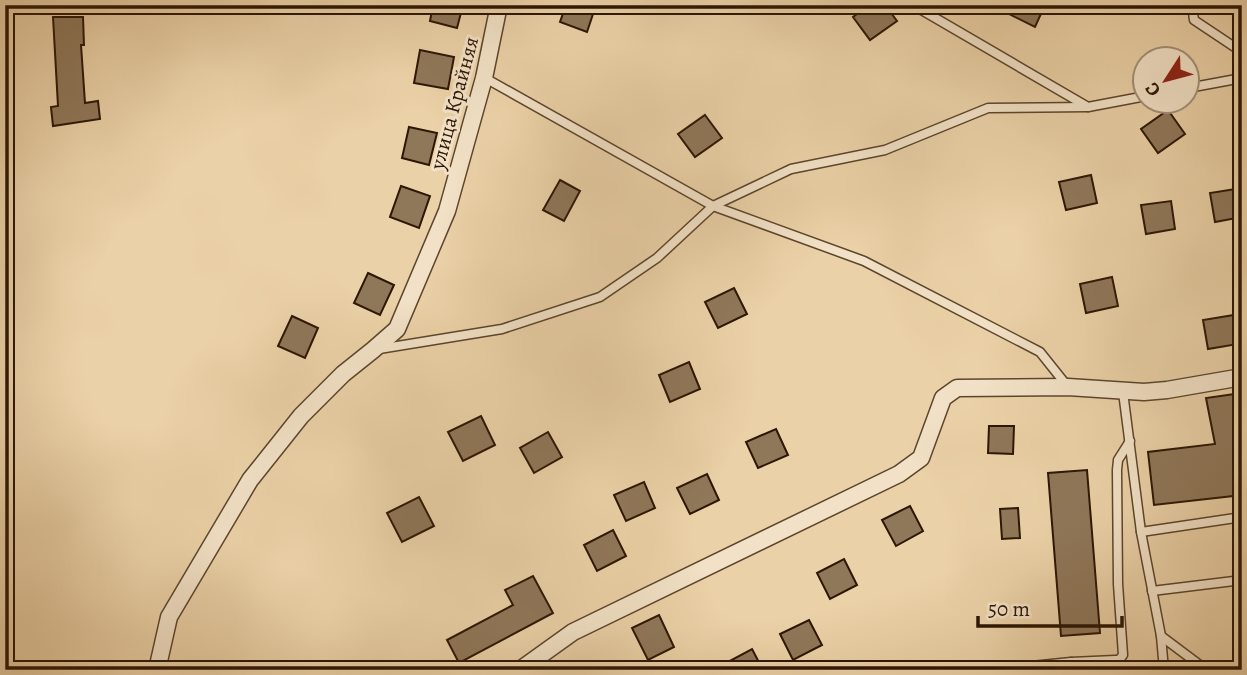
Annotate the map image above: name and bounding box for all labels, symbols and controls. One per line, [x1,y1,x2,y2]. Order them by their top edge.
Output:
street label: улица Крайняя [423,34,485,173]
north arrow [1132,46,1202,116]
text: С [1139,77,1167,102]
scale bar [978,584,1121,628]
text: 50 m [988,595,1030,623]

